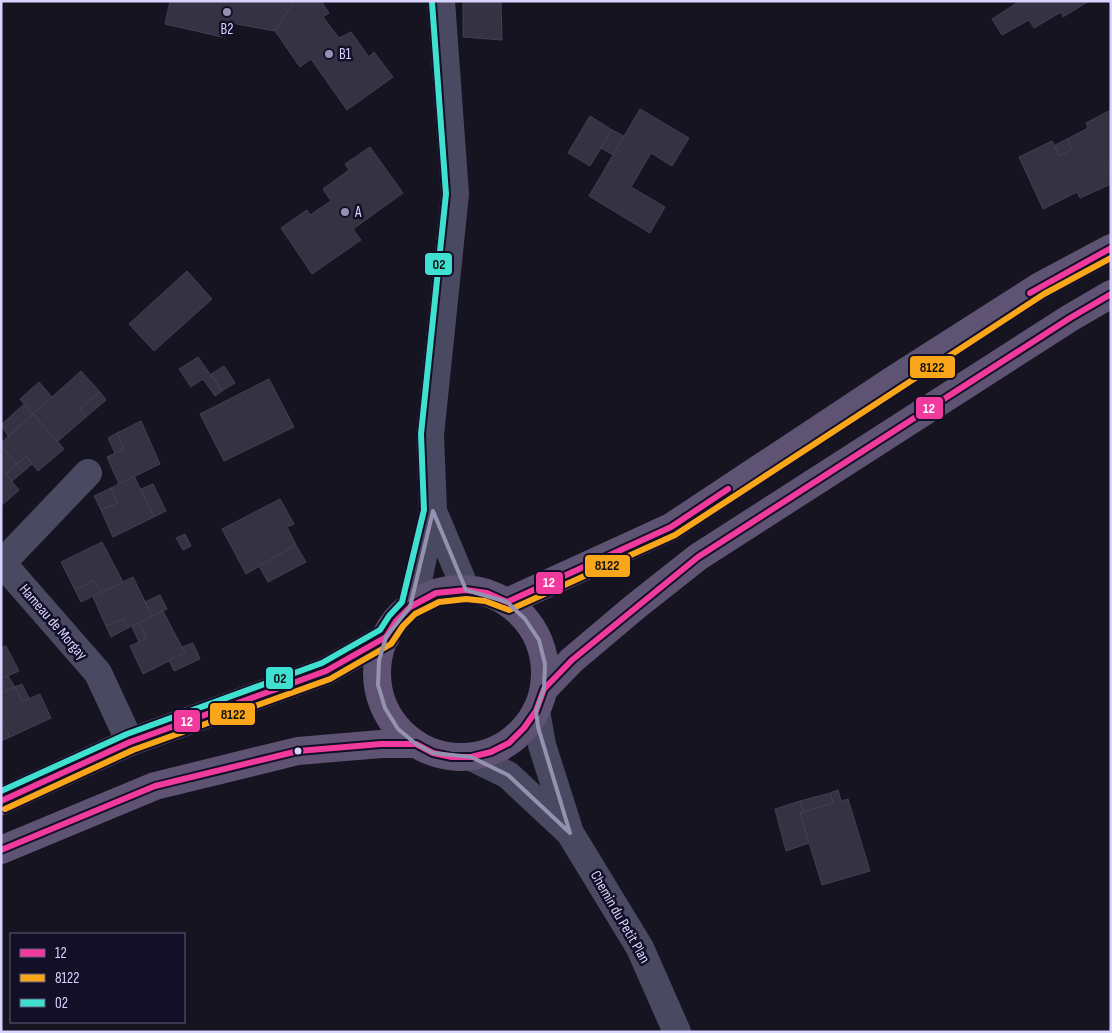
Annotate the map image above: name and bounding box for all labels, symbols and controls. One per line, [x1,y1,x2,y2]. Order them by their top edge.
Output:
marker: B2 [221,6,233,18]
place label: B2 [221,20,233,39]
place label: B1 [339,45,352,64]
marker: B1 [323,48,335,60]
place label: A [354,203,362,222]
marker: A [339,206,351,218]
line badge: 02 [424,252,453,276]
text: 02 [433,256,445,273]
line badge: 8122 [909,355,956,379]
text: 8122 [920,359,944,376]
line badge: 12 [915,396,944,420]
text: 12 [923,400,935,417]
line badge: 8122 [584,554,631,578]
text: 8122 [595,557,619,574]
line badge: 12 [535,571,564,595]
text: 12 [543,574,555,591]
street label: Hameau de Morgay [15,580,91,664]
line badge: 02 [265,666,294,690]
text: 02 [274,670,286,687]
line badge: 8122 [209,702,256,726]
text: 8122 [221,706,245,723]
line badge: 12 [173,709,201,733]
text: 12 [181,713,193,730]
unlabelled marker [293,746,303,756]
street label: Chemin du Petit Plan [586,867,654,967]
legend [10,933,185,1023]
text: 12 [55,944,67,963]
text: 8122 [55,969,79,988]
text: 02 [55,994,68,1013]

